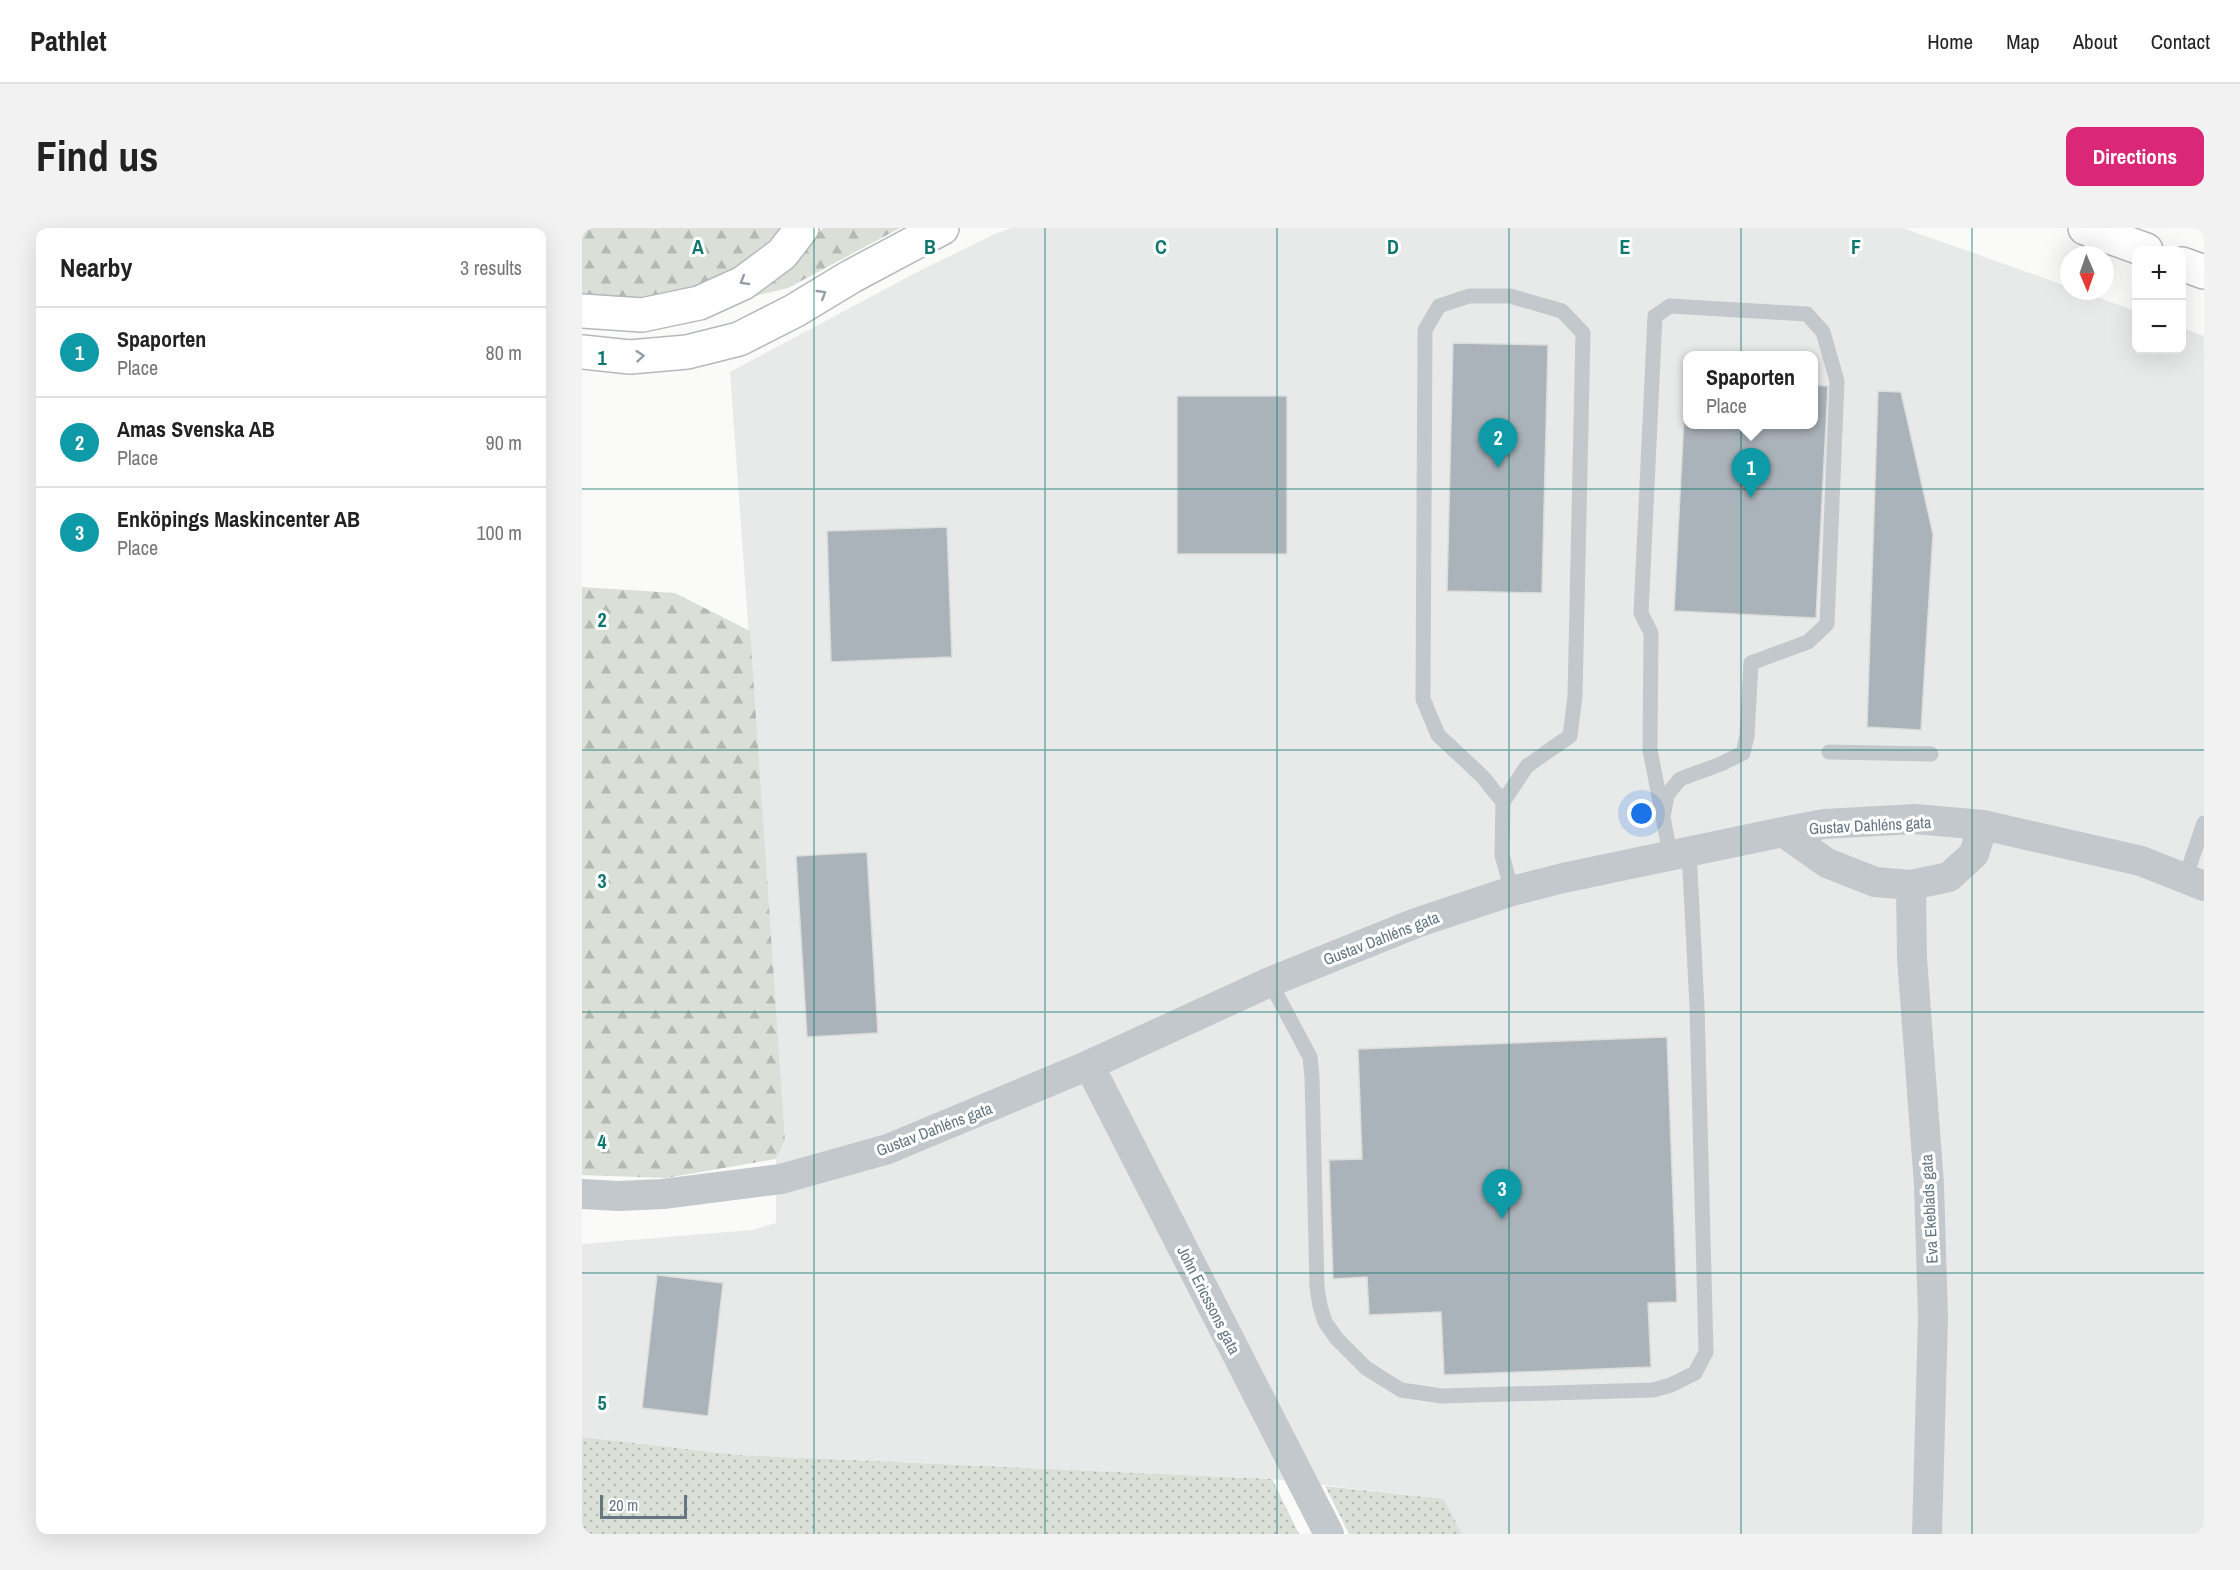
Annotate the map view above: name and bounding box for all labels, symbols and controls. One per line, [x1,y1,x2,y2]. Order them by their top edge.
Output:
text: Pathlet [30,22,107,60]
text: Home [1927,27,1973,56]
text: Map [2006,27,2040,56]
text: About [2073,27,2118,56]
text: Contact [2151,27,2210,56]
button: Directions [2066,127,2204,186]
text: Find us [36,128,158,184]
text: A [692,233,704,260]
text: B [924,233,936,260]
text: C [1155,233,1167,260]
text: D [1387,233,1399,260]
text: E [1620,233,1631,260]
text: F [1851,233,1861,260]
north arrow [2060,246,2114,300]
map controls [2132,246,2186,354]
button: + [2132,246,2186,300]
text: Nearby [60,250,132,285]
text: 3 results [460,254,522,281]
one-way arrow [740,274,750,286]
one-way arrow [816,290,826,302]
button: − [2132,300,2186,354]
text: Spaporten [117,324,206,354]
text: 1 [75,339,84,366]
text: 80 m [486,339,522,366]
text: 1 [597,344,607,371]
one-way arrow [636,350,645,363]
popup [1683,351,1818,429]
text: Place [117,354,158,381]
text: Spaporten [1706,362,1795,392]
text: Place [1706,392,1747,419]
text: Amas Svenska AB [117,414,275,444]
pin: 2 [1478,418,1518,468]
text: 2 [75,429,84,456]
text: 90 m [486,429,522,456]
text: Place [117,444,158,471]
pin: 1 [1732,448,1770,498]
text: Enköpings Maskincenter AB [117,504,360,534]
text: 3 [75,519,84,546]
text: 100 m [476,519,522,546]
text: Place [117,534,158,561]
text: 2 [597,606,607,633]
your location [1627,799,1656,828]
street label: Gustav Dahléns gata [1808,811,1932,839]
text: 3 [597,867,607,894]
street label: Gustav Dahléns gata [1320,906,1443,970]
street label: Gustav Dahléns gata [873,1097,996,1161]
text: 4 [597,1128,607,1155]
street label: Eva Ekeblads gata [1915,1153,1943,1264]
pin: 3 [1482,1170,1522,1219]
street label: John Ericssons gata [1172,1242,1246,1359]
text: 5 [597,1389,607,1416]
scale bar [600,1492,687,1520]
text: 20 m [609,1494,638,1516]

